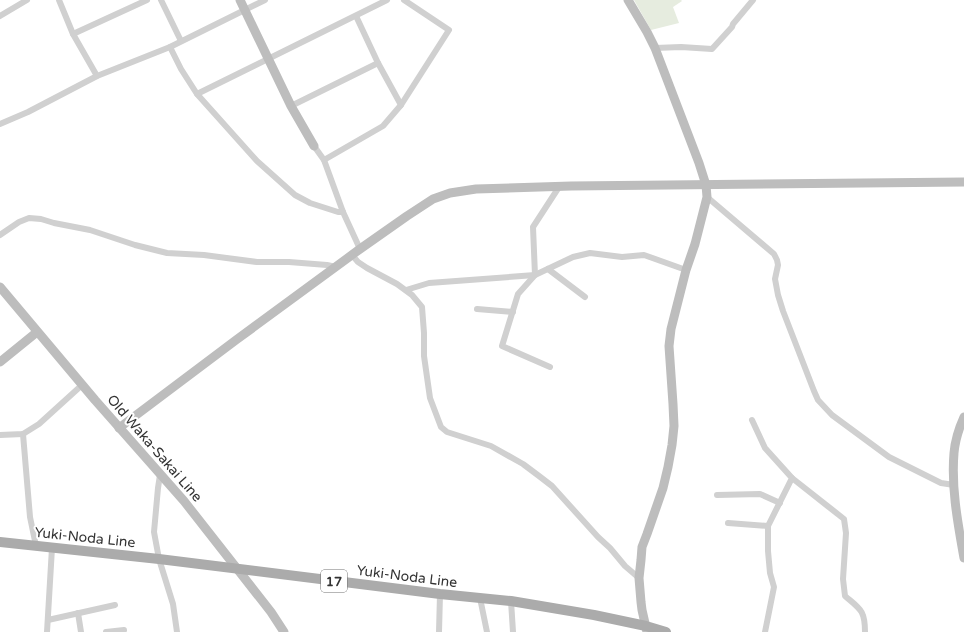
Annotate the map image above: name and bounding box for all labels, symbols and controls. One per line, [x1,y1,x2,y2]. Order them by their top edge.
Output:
street label: Old Waka-Sakai Line [103,391,206,505]
street label: Yuki-Noda Line [34,524,136,551]
street label: Yuki-Noda Line [356,562,458,591]
road number: 17 [321,570,347,592]

